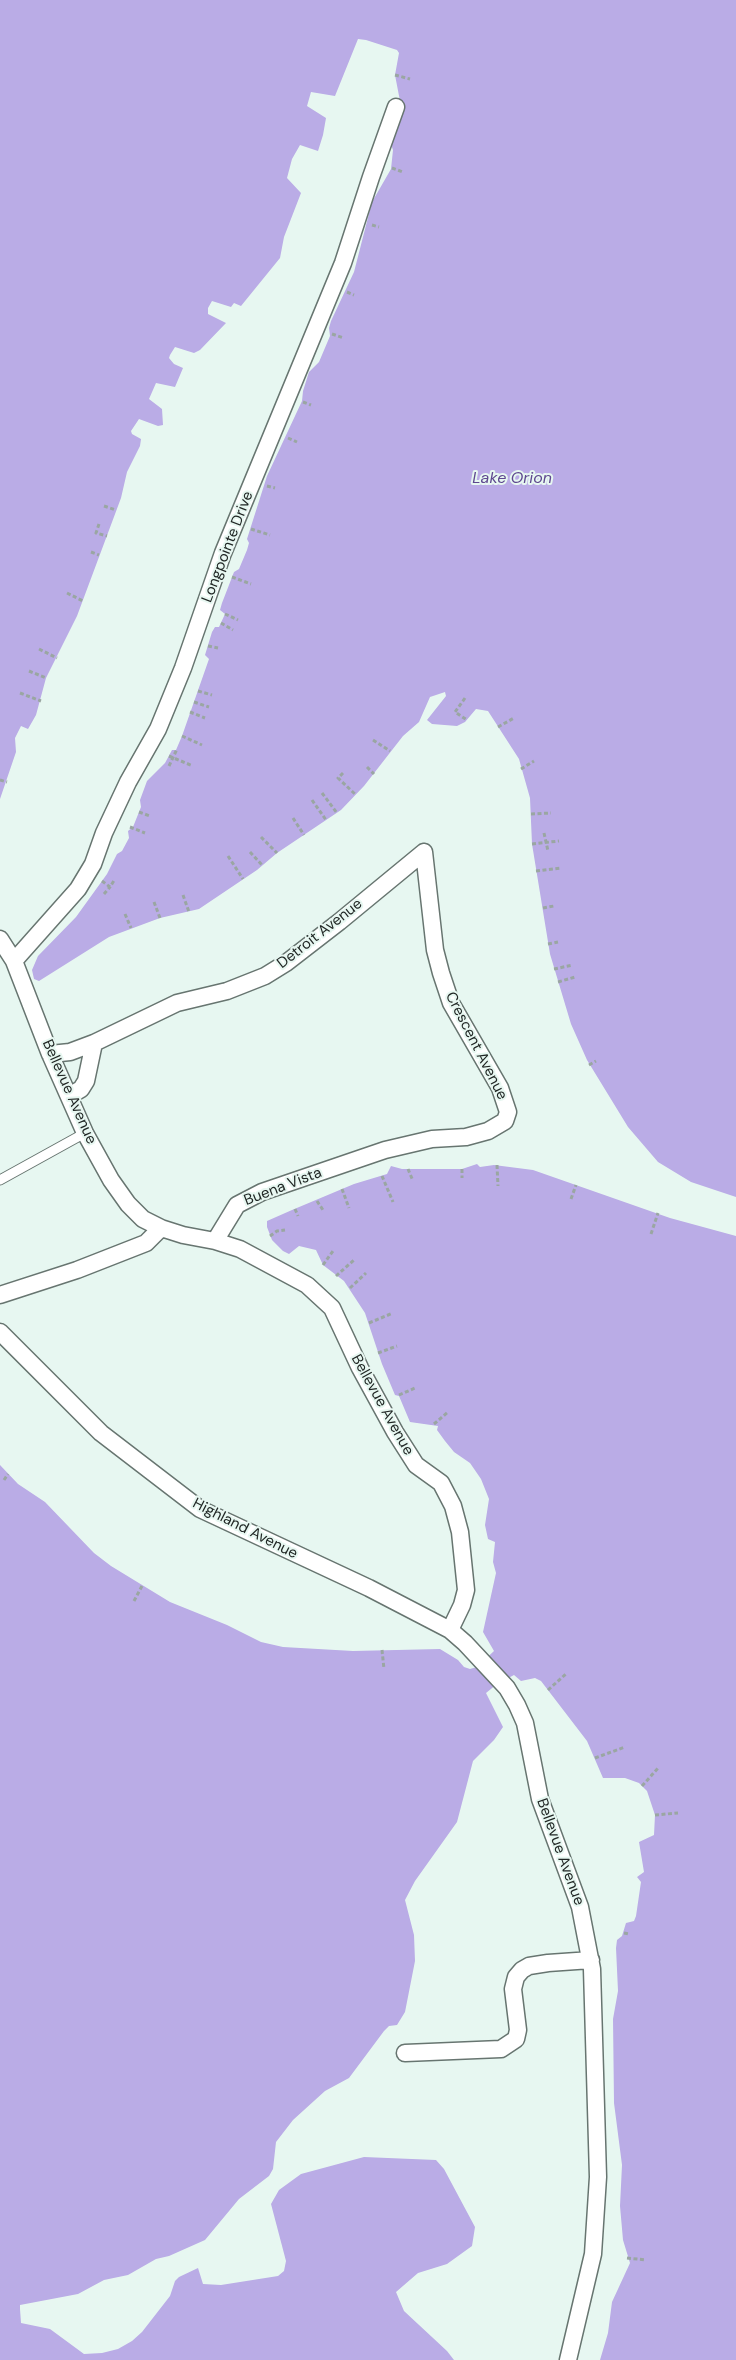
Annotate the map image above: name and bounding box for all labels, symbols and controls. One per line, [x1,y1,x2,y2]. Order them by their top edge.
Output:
water label: Lake Orion [472,469,552,489]
street label: Longpointe Drive [199,489,257,605]
street label: Detroit Avenue [274,895,366,973]
street label: Crescent Avenue [441,989,511,1103]
street label: Bellevue Avenue [38,1037,100,1147]
street label: Buena Vista [242,1164,324,1210]
street label: Bellevue Avenue [347,1351,417,1459]
street label: Highland Avenue [190,1495,300,1563]
street label: Bellevue Avenue [532,1796,588,1908]

